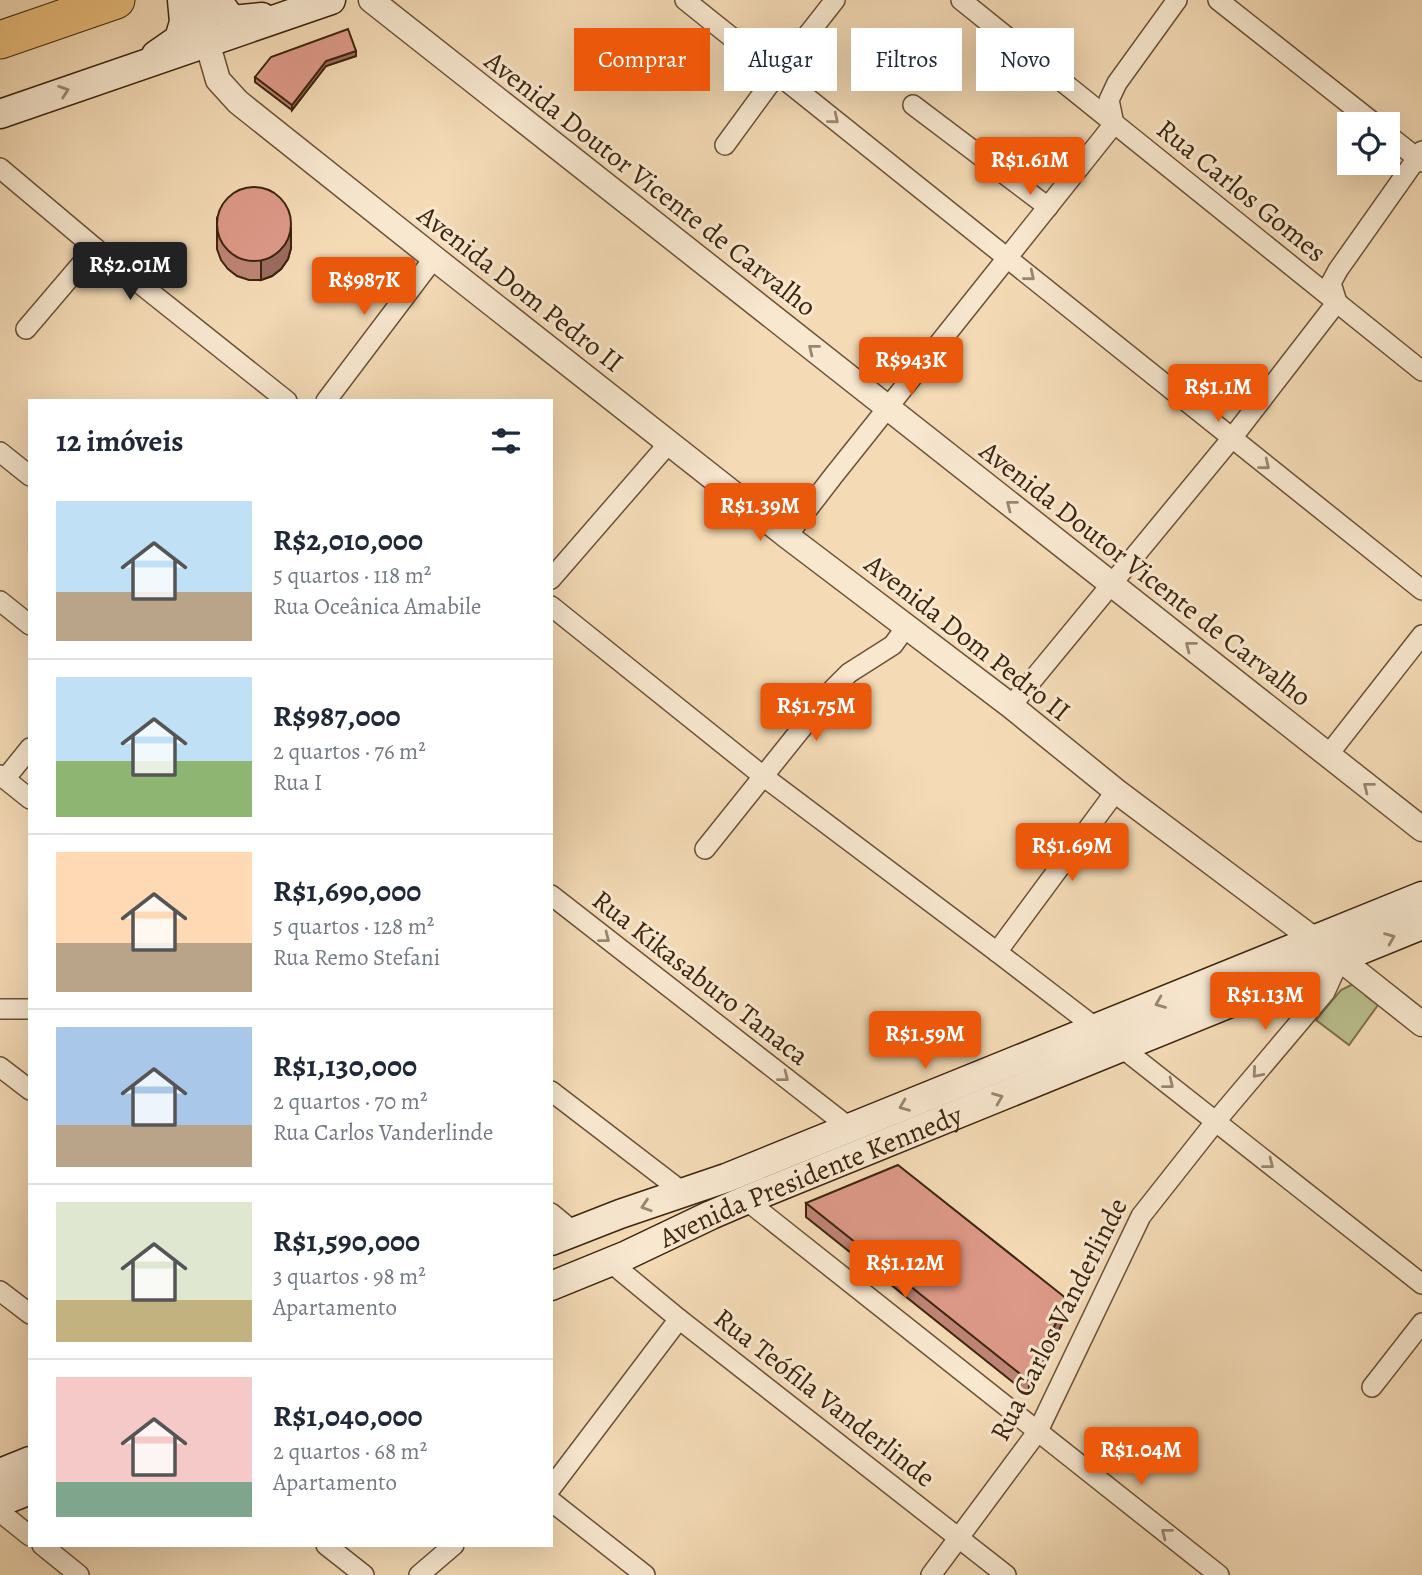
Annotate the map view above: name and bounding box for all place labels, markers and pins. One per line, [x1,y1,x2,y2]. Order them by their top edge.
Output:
pin: R$1.61M [965,138,1095,197]
pin: R$2.01M [65,243,195,302]
pin: R$987K [307,258,421,317]
pin: R$943K [854,338,968,397]
pin: R$1.1M [1161,364,1275,424]
pin: R$1.39M [695,484,825,543]
pin: R$1.75M [751,684,881,743]
pin: R$1.69M [1007,824,1137,883]
pin: R$1.13M [1200,972,1330,1032]
pin: R$1.59M [860,1012,990,1071]
pin: R$1.12M [840,1240,970,1300]
pin: R$1.04M [1076,1428,1206,1487]

